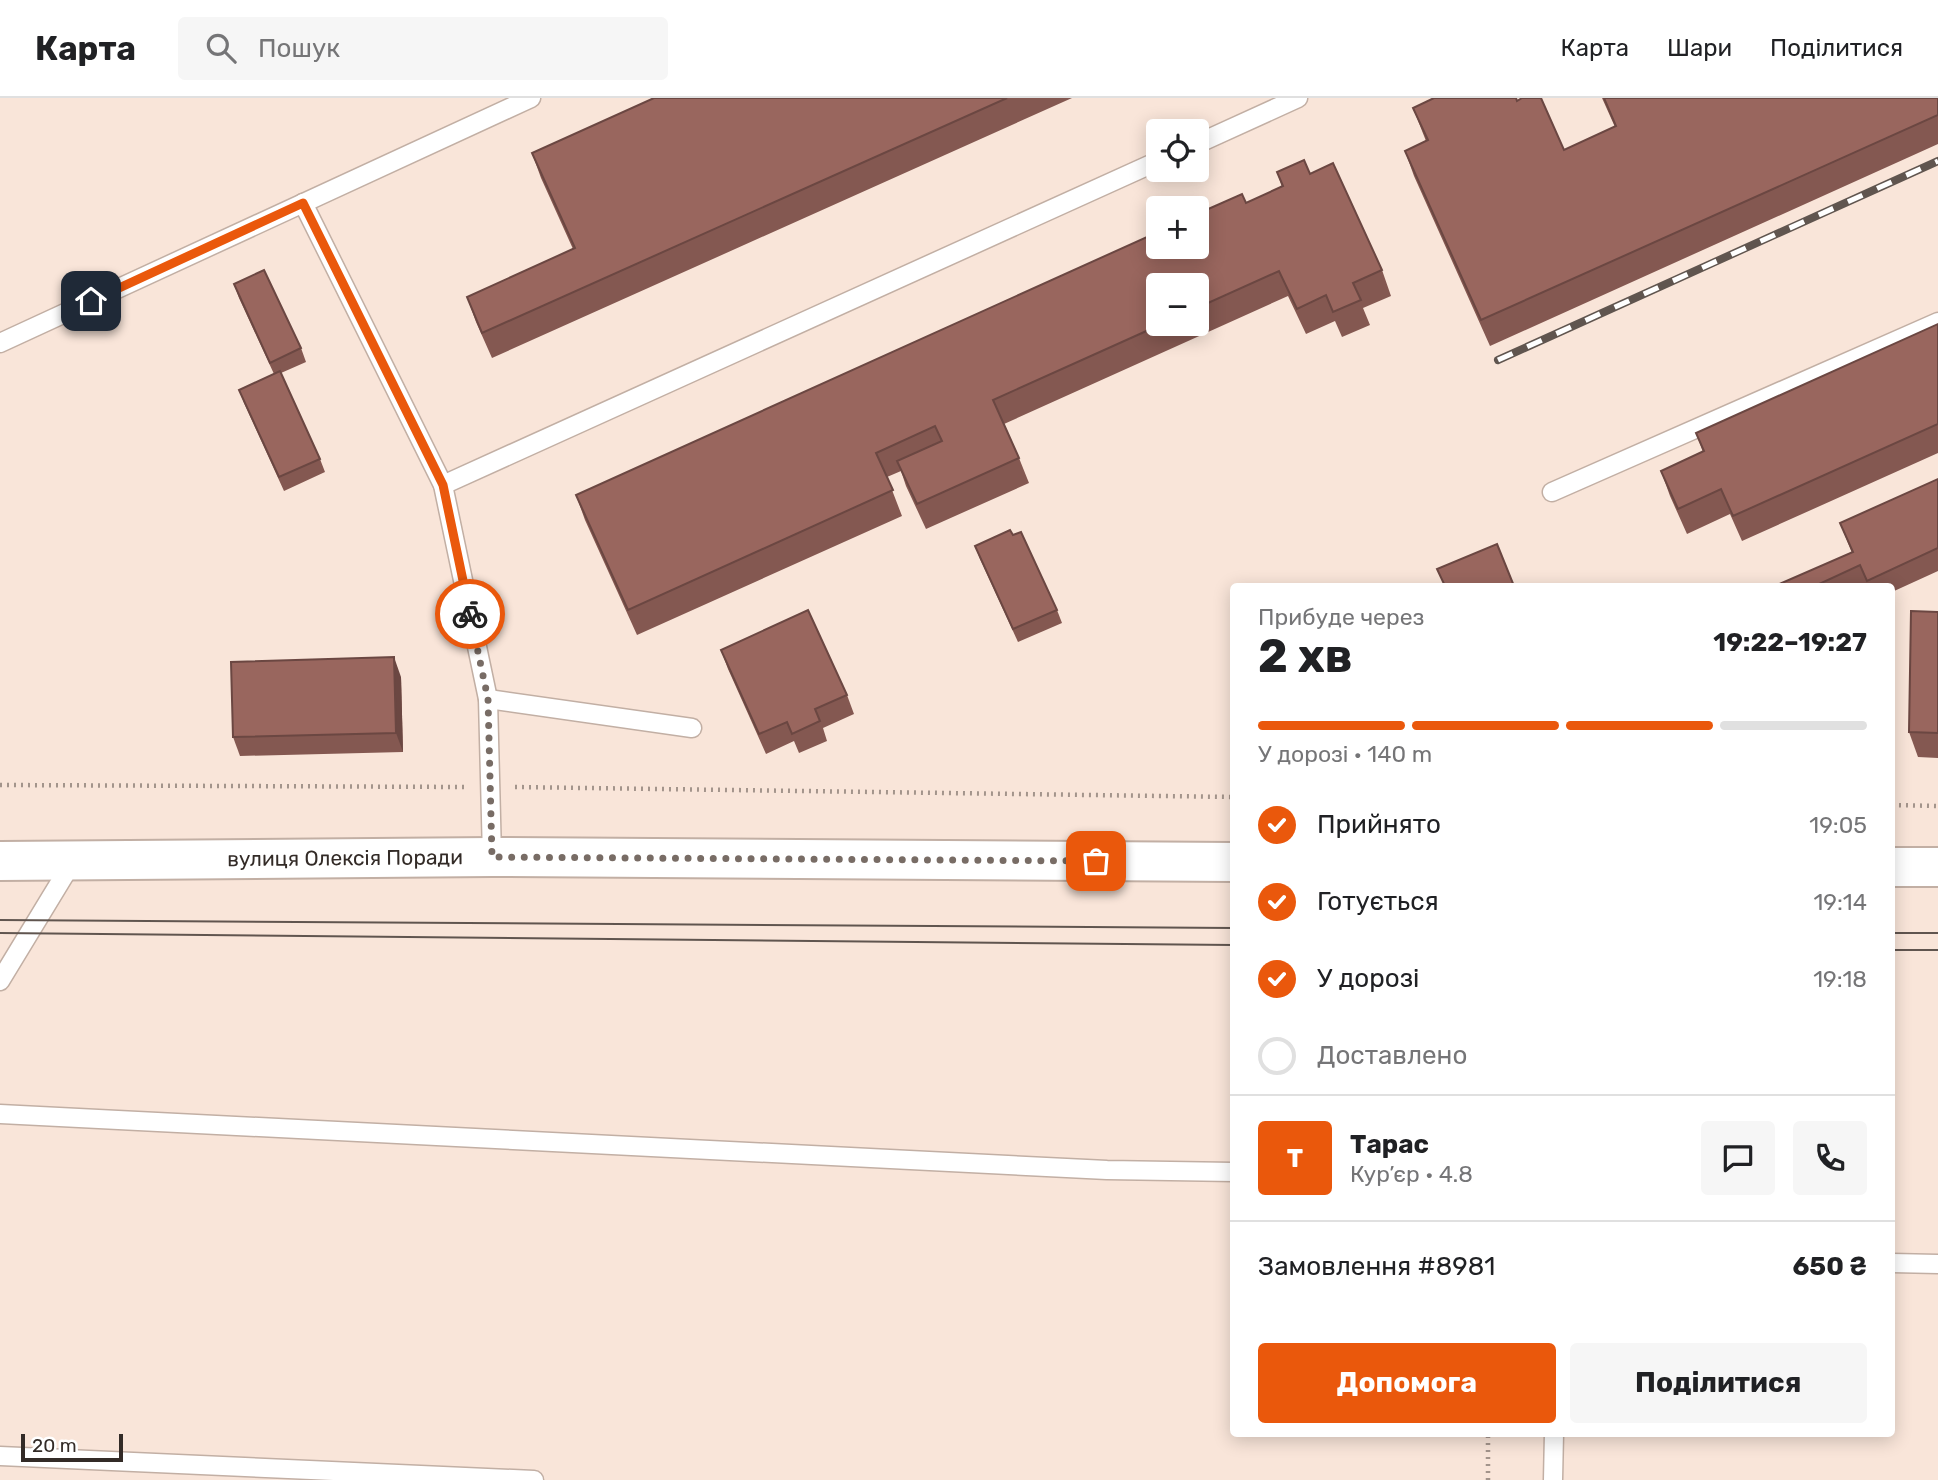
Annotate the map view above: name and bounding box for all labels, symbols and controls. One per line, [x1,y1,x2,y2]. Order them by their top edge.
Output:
search box [178,17,668,80]
text: Карта [35,29,136,68]
icon: search [202,29,240,67]
text: Пошук [258,33,340,64]
text: Карта [1560,34,1629,62]
text: Шари [1667,34,1732,62]
text: Поділитися [1770,34,1903,62]
map controls [1146,119,1209,336]
button: locate [1146,119,1209,182]
button: + [1146,196,1209,259]
pin [61,271,121,331]
button: − [1146,273,1209,336]
icon: home [72,282,110,320]
courier [435,579,505,649]
icon: bike [451,595,489,633]
text: Прибуде через [1258,603,1424,631]
text: 19:22–19:27 [1713,627,1867,658]
text: 2 хв [1258,629,1353,684]
text: У дорозі · 140 m [1258,740,1432,768]
icon: check [1258,806,1296,844]
text: Прийнято [1317,809,1441,840]
text: 19:05 [1809,811,1867,839]
pin [1066,831,1126,891]
icon: bag [1077,842,1115,880]
street label: вулиця Олексія Поради [227,844,463,871]
icon: check [1258,883,1296,921]
text: Готується [1317,886,1439,917]
text: 19:14 [1814,888,1867,916]
icon: check [1258,960,1296,998]
text: У дорозі [1317,963,1419,994]
text: 19:18 [1813,965,1867,993]
text: Доставлено [1317,1040,1467,1071]
button: chat [1701,1121,1775,1195]
button: phone [1793,1121,1867,1195]
text: Тарас [1350,1129,1429,1160]
text: Т [1287,1143,1303,1174]
text: Кур’єр · 4.8 [1350,1160,1473,1188]
text: Замовлення #8981 [1258,1251,1495,1282]
text: 650 ₴ [1792,1251,1867,1282]
button: Допомога [1258,1343,1556,1423]
button: Поділитися [1570,1343,1867,1423]
scale bar [21,1431,122,1463]
text: 20 m [32,1434,77,1457]

